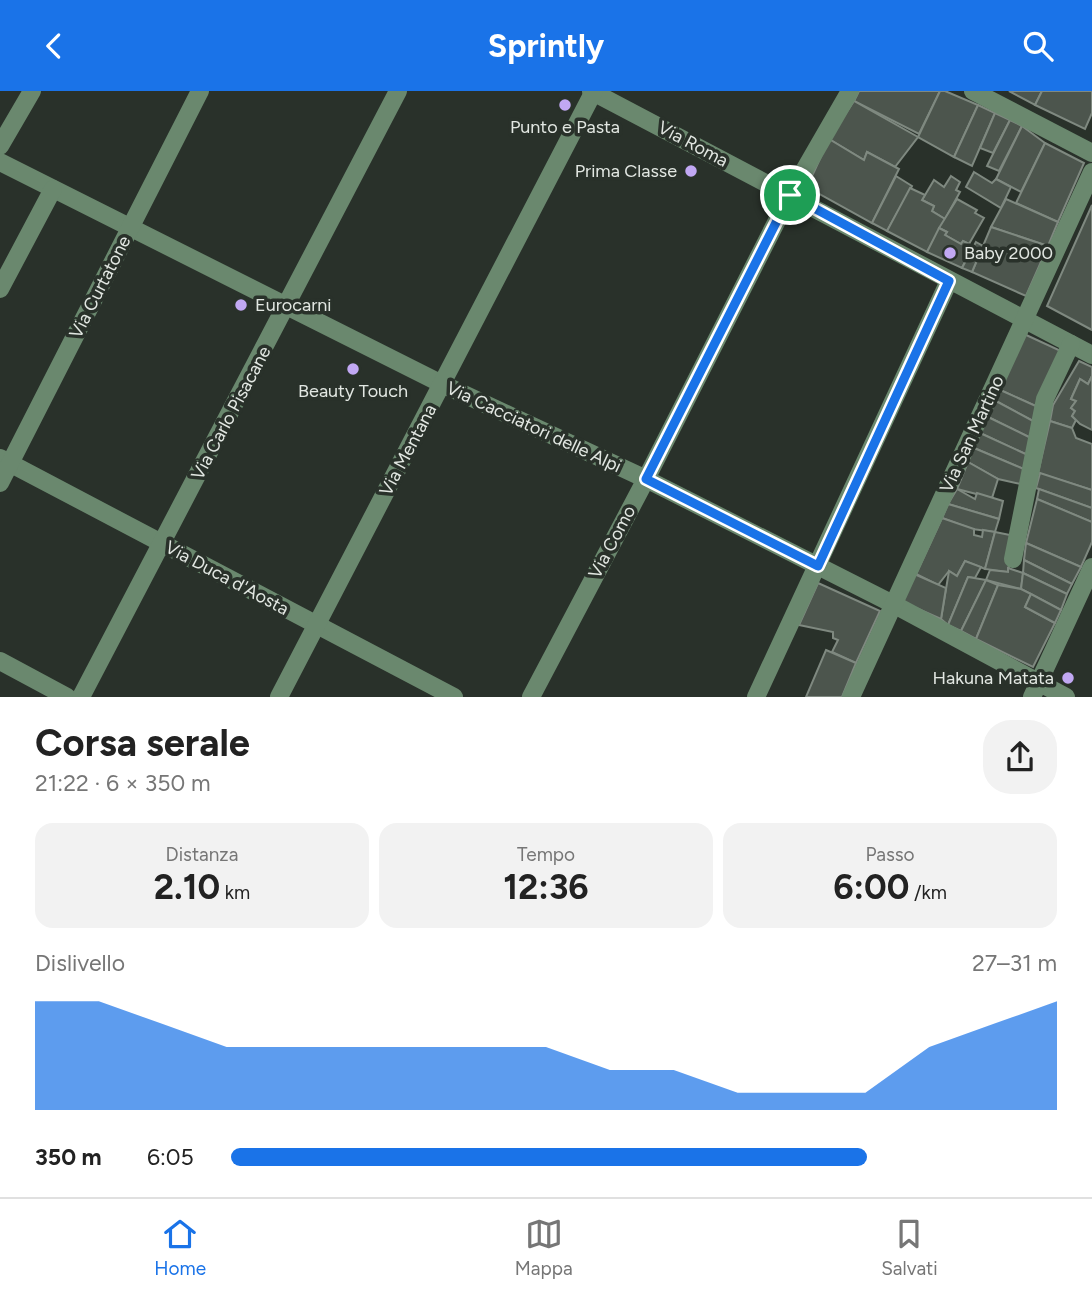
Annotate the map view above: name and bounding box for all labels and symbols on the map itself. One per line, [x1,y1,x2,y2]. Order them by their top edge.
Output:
marker: Punto e Pasta [557,97,573,113]
place label: Punto e Pasta [510,116,620,138]
street label: Via Roma [654,116,732,172]
place label: Prima Classe [575,160,677,182]
marker: Prima Classe [683,163,699,179]
pin [760,165,820,225]
street label: Via Curtatone [65,232,135,342]
place label: Baby 2000 [964,242,1053,264]
marker: Baby 2000 [942,245,958,261]
place label: Eurocarni [255,294,331,316]
marker: Eurocarni [233,297,249,313]
street label: Via Carlo Pisacane [186,342,276,484]
marker: Beauty Touch [345,361,361,377]
street label: Via San Martino [935,372,1009,496]
street label: Via Cacciatori delle Alpi [443,377,625,477]
place label: Beauty Touch [298,380,408,402]
street label: Via Mentana [375,400,441,500]
street label: Via Como [584,502,640,582]
street label: Via Duca d'Aosta [161,536,293,620]
place label: Hakuna Matata [933,667,1054,689]
marker: Hakuna Matata [1060,670,1076,686]

